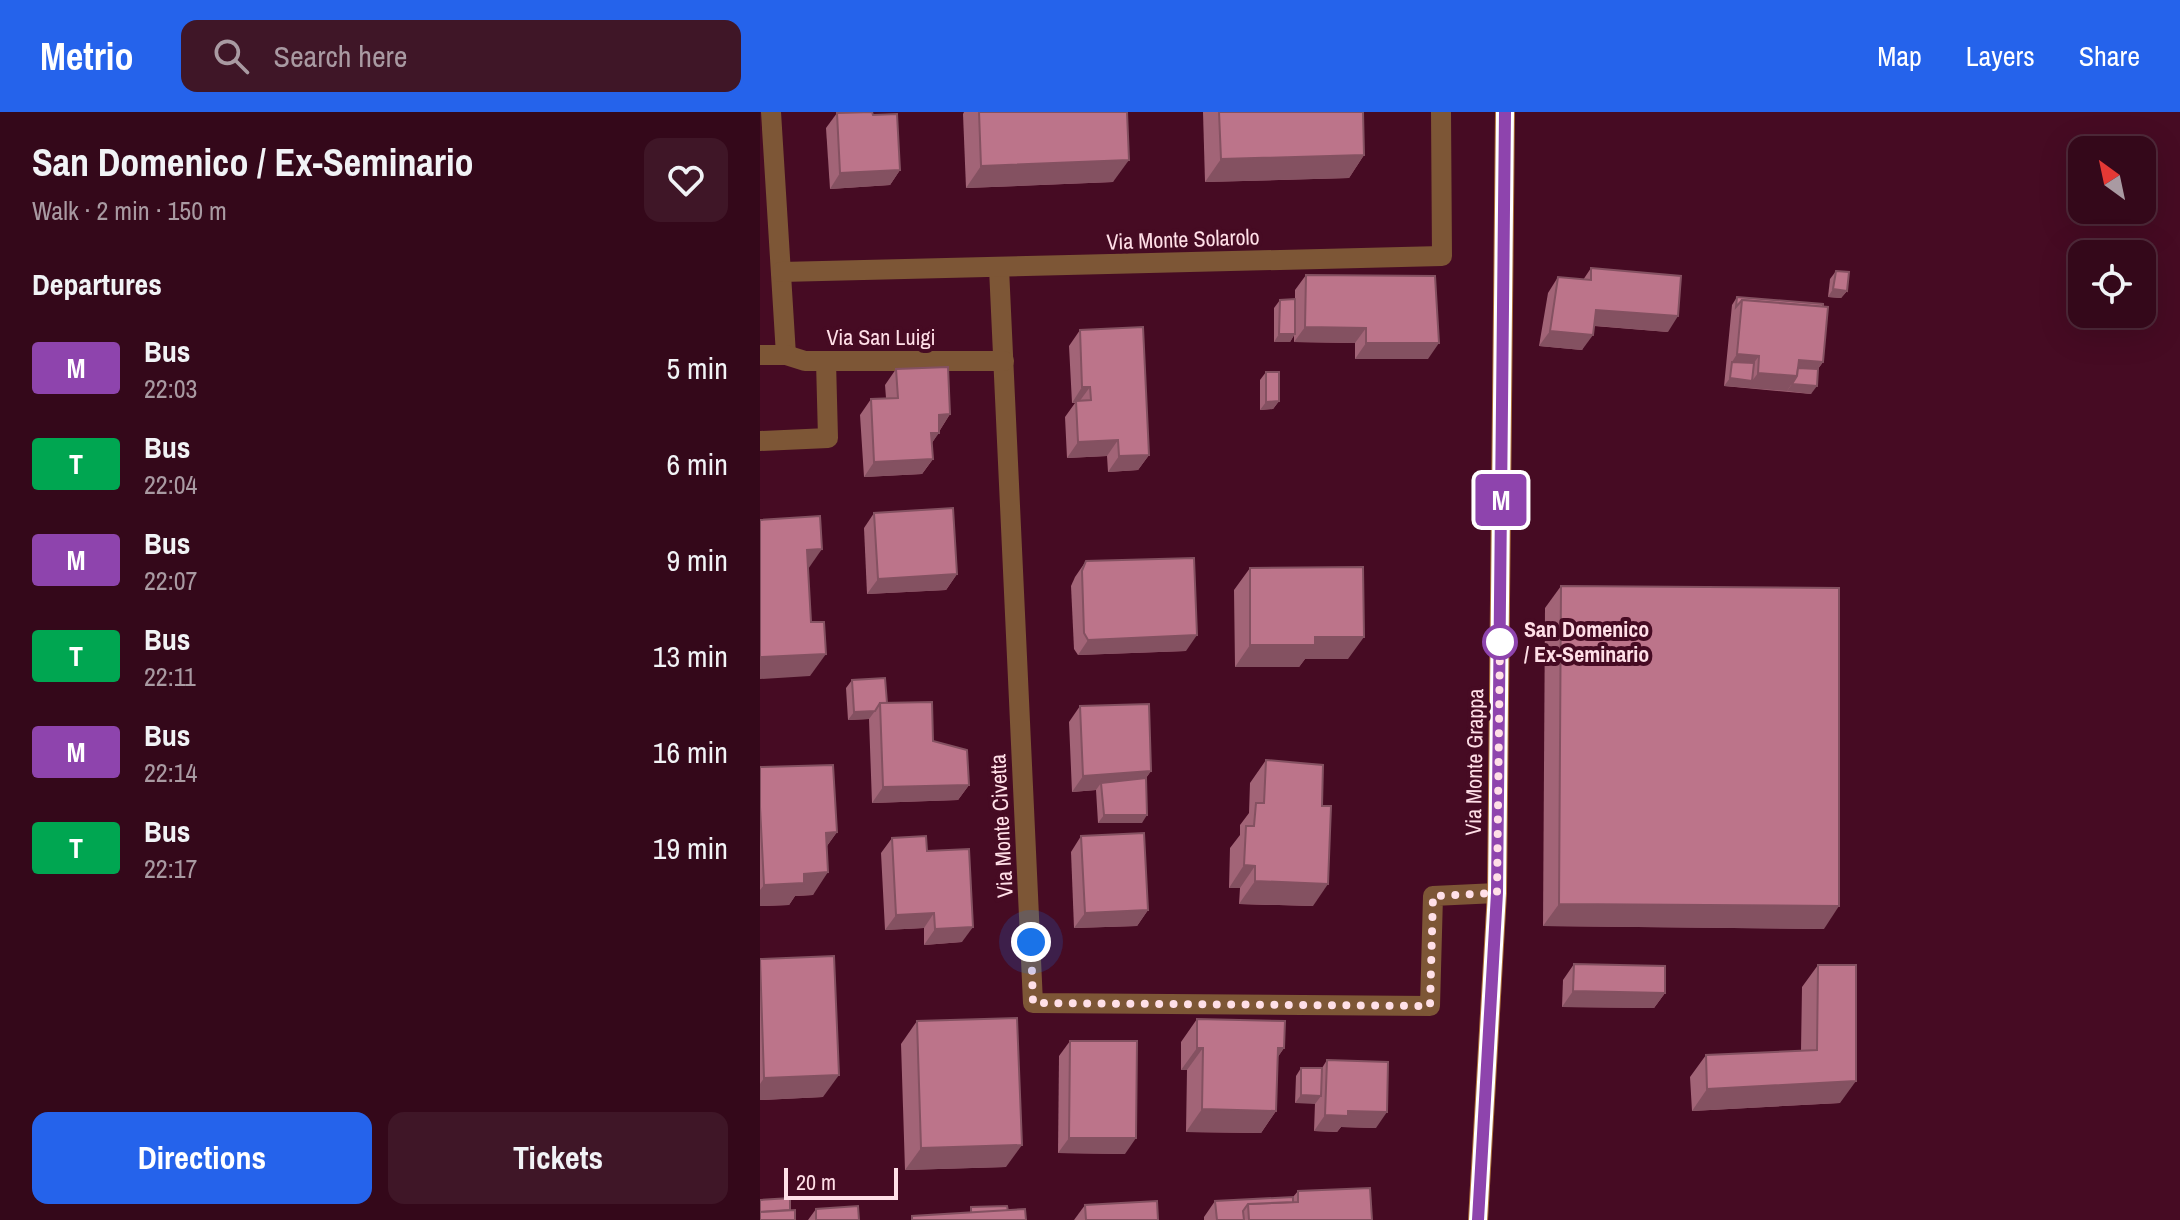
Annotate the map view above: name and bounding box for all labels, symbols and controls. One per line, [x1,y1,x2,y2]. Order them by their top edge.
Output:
search box [181,20,741,92]
text: Metrio [40,31,133,82]
icon: search [209,34,253,78]
text: Search here [273,36,408,76]
text: Map [1877,37,1922,75]
text: Layers [1966,37,2035,75]
text: Share [2079,37,2140,75]
north arrow [2068,136,2156,224]
map controls [2068,136,2156,328]
text: San Domenico / Ex-Seminario [32,137,474,188]
button: heart [644,138,728,222]
text: Walk · 2 min · 150 m [32,193,227,228]
street label: Via Monte Solarolo [1106,221,1260,257]
button: locate [2068,240,2156,328]
text: Departures [32,264,162,304]
street label: Via San Luigi [826,322,936,352]
text: Bus [144,331,190,371]
text: 5 min [666,348,728,388]
text: M [66,349,86,387]
text: 22:03 [144,371,197,406]
text: Bus [144,427,190,467]
text: 6 min [666,444,728,484]
text: T [69,445,83,483]
text: 22:04 [144,467,197,502]
line badge: M [1475,474,1527,526]
text: M [1491,481,1511,519]
text: Bus [144,523,190,563]
text: 9 min [666,540,728,580]
text: M [66,541,86,579]
text: 22:07 [144,563,197,598]
place label: San Domenico / Ex-Seminario [1524,614,1649,669]
text: Bus [144,619,190,659]
marker: San Domenico / Ex-Seminario [1483,625,1517,659]
text: 13 min [653,636,728,676]
text: T [69,637,83,675]
text: 22:11 [144,659,196,694]
street label: Via Monte Grappa [1458,688,1490,836]
text: Bus [144,715,190,755]
text: 16 min [653,732,728,772]
text: M [66,733,86,771]
street label: Via Monte Civetta [982,753,1020,899]
text: 22:14 [144,755,197,790]
text: Bus [144,811,190,851]
text: 19 min [653,828,728,868]
text: T [69,829,83,867]
text: 22:17 [144,851,197,886]
your location [1011,922,1051,962]
button: Directions [32,1112,372,1204]
button: Tickets [388,1112,728,1204]
scale bar [784,1164,898,1200]
text: 20 m [796,1167,836,1197]

